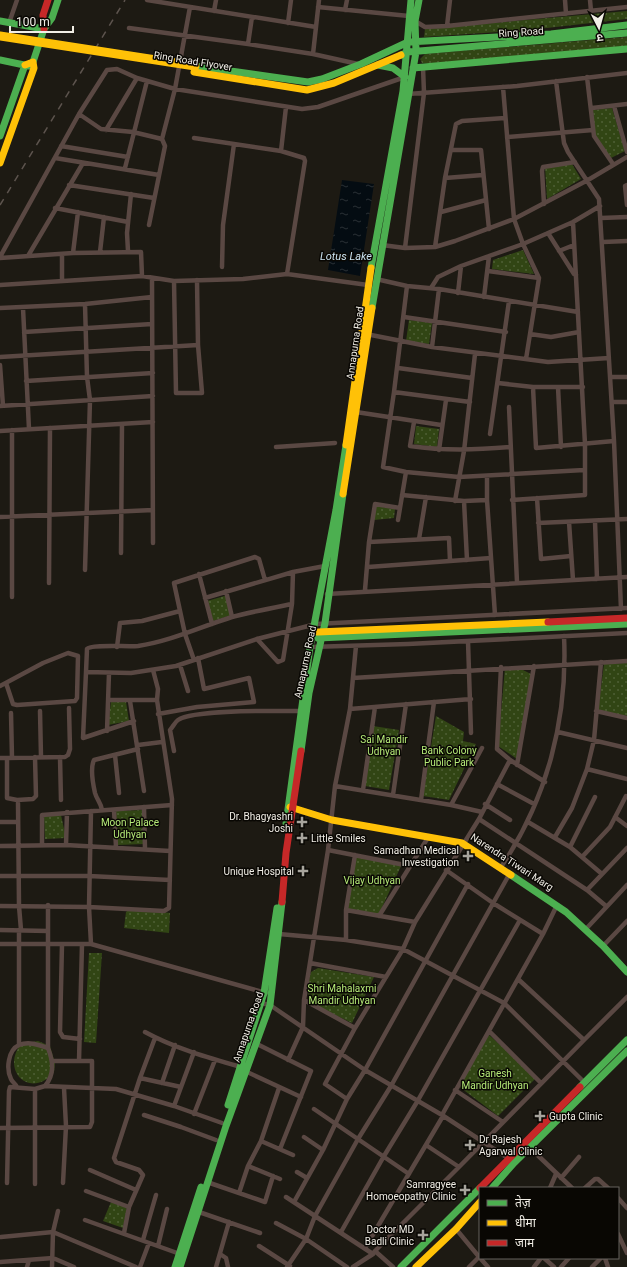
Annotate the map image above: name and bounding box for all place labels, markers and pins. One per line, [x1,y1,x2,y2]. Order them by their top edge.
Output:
place label: Dr. Bhagyashri Joshi [229,811,293,834]
marker: Dr. Bhagyashri Joshi [296,816,308,828]
marker: Little Smiles [296,832,308,844]
place label: Little Smiles [311,833,366,844]
place label: Samadhan Medical Investigation [374,845,459,868]
marker: Samadhan Medical Investigation [462,850,474,862]
marker: Unique Hospital [297,865,309,877]
place label: Unique Hospital [223,866,294,877]
marker: Gupta Clinic [534,1110,546,1122]
place label: Gupta Clinic [549,1111,603,1122]
place label: Dr Rajesh Agarwal Clinic [479,1134,542,1157]
marker: Dr Rajesh Agarwal Clinic [464,1139,476,1151]
place label: Samragyee Homoeopathy Clinic [366,1179,456,1202]
marker: Samragyee Homoeopathy Clinic [459,1184,471,1196]
place label: Doctor MD Badli Clinic [365,1224,414,1247]
marker: Doctor MD Badli Clinic [417,1229,429,1241]

